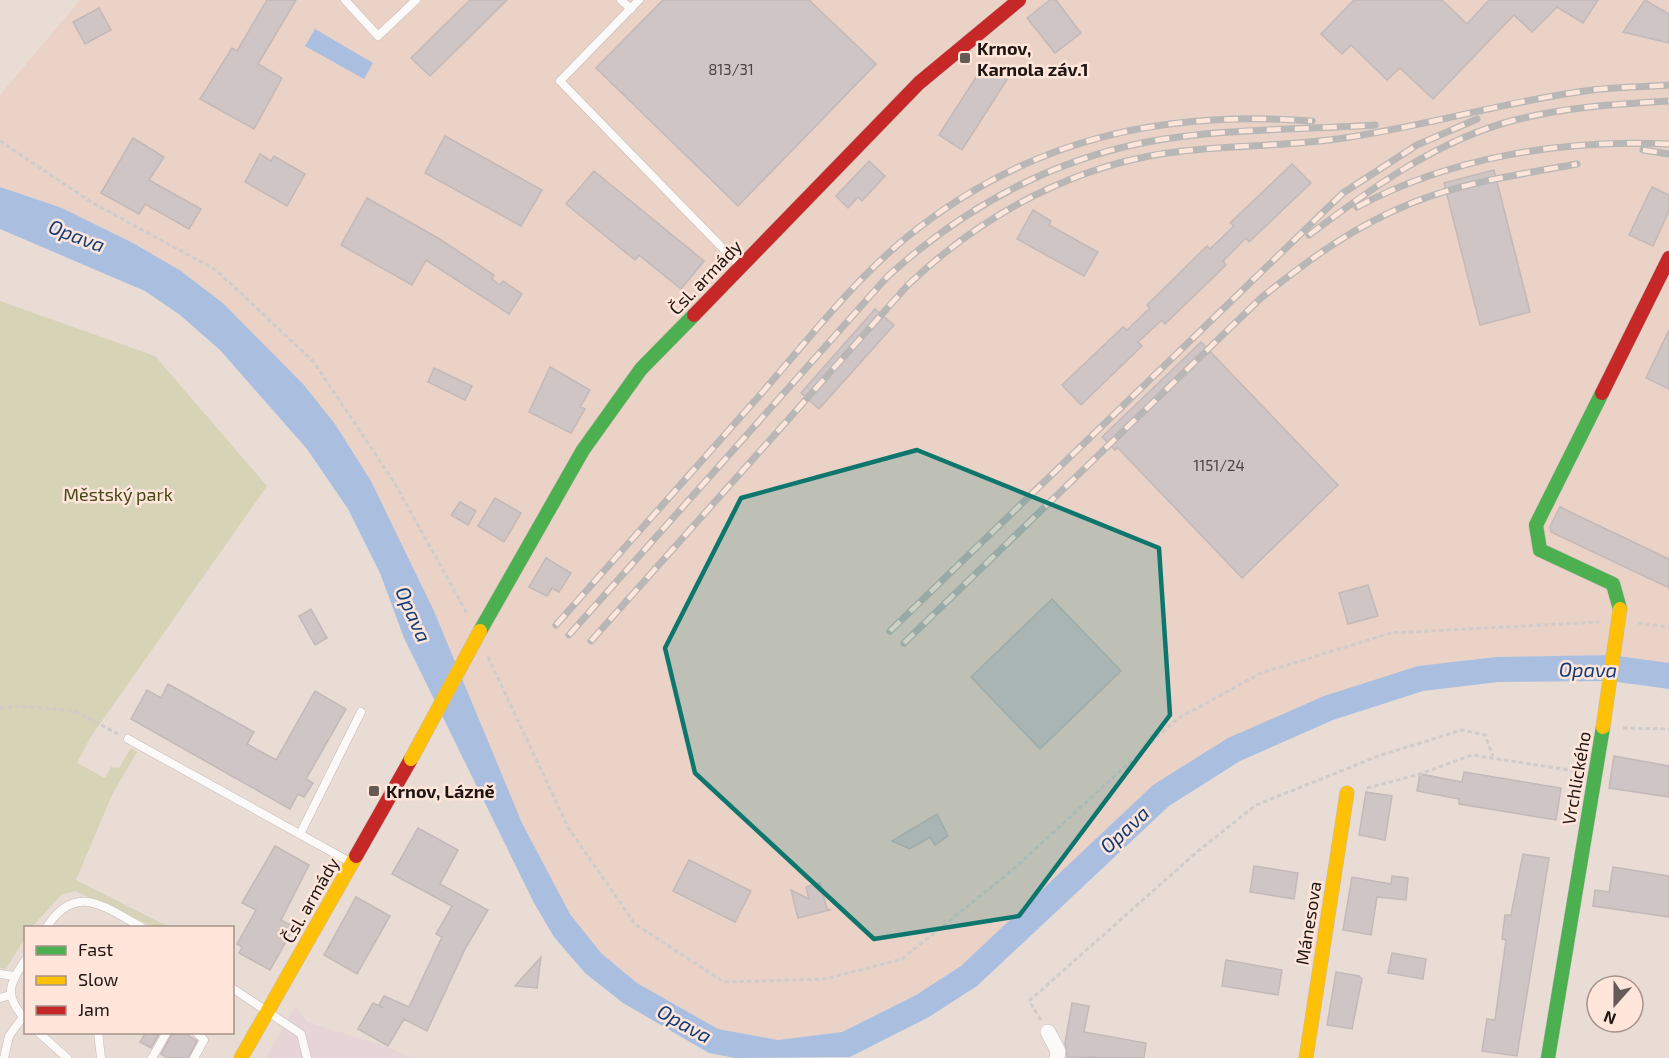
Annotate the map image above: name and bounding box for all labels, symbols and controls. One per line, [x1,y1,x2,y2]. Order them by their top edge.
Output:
place label: Krnov, Karnola záv.1 [977,37,1089,80]
marker: Krnov, Karnola záv.1 [958,51,972,65]
house number: 813/31 [708,60,754,78]
water label: Opava [45,213,109,257]
street label: Čsl. armády [664,235,746,319]
house number: 1151/24 [1193,456,1245,474]
park label: Městský park [63,483,173,505]
water label: Opava [391,582,437,646]
water label: Opava [1559,656,1617,682]
street label: Vrchlického [1557,730,1595,826]
place label: Krnov, Lázně [386,780,495,802]
marker: Krnov, Lázně [367,784,381,798]
water label: Opava [1094,800,1154,858]
street label: Čsl. armády [277,853,344,947]
street label: Mánesova [1291,880,1325,966]
legend [24,926,234,1034]
text: Fast [78,938,113,960]
text: Slow [78,968,119,990]
north arrow [1585,974,1645,1034]
text: Jam [78,998,110,1020]
water label: Opava [654,998,716,1048]
text: N [1601,1008,1618,1029]

